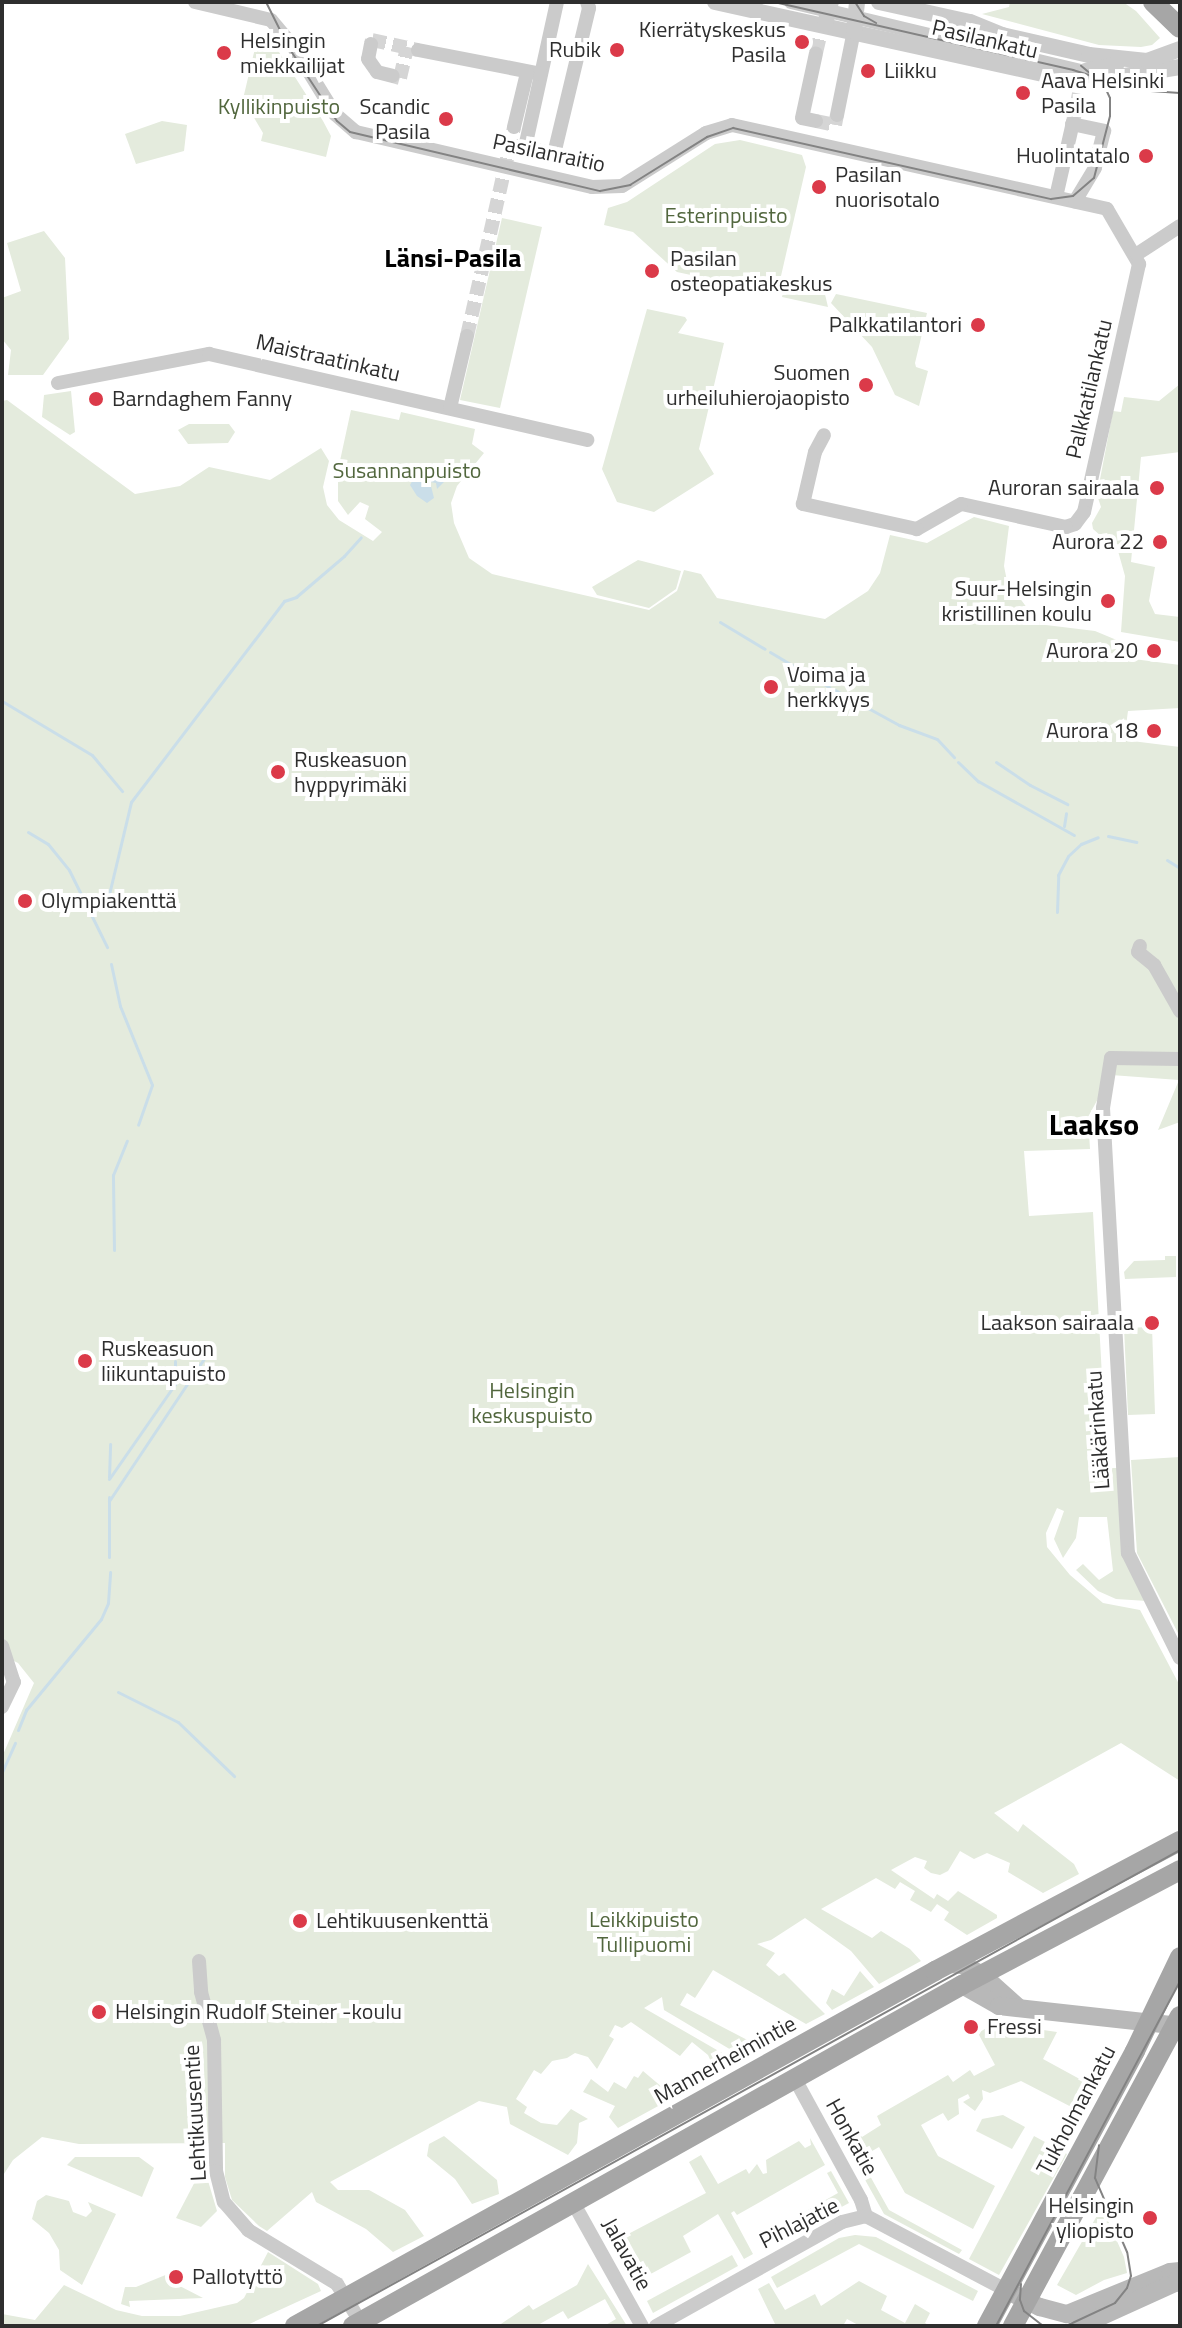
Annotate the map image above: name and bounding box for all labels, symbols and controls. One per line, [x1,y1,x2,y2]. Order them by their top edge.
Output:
street label: Pasilankatu [930,14,1040,64]
place label: Kierrätyskeskus Pasila [639,16,786,68]
place label: Helsingin miekkailijat [240,27,345,78]
marker: Kierrätyskeskus Pasila [793,33,811,51]
place label: Rubik [549,37,601,63]
marker: Rubik [608,41,626,59]
marker: Helsingin miekkailijat [215,44,233,62]
place label: Liikku [884,58,937,84]
marker: Liikku [859,62,877,80]
place label: Aava Helsinki Pasila [1041,67,1164,118]
marker: Aava Helsinki Pasila [1012,82,1034,104]
place label: Scandic Pasila [360,93,430,144]
park label: Kyllikinpuisto [218,94,340,120]
marker: Scandic Pasila [437,110,455,128]
street label: Pasilanraitio [490,128,608,178]
place label: Huolintatalo [1016,143,1130,169]
marker: Huolintatalo [1137,147,1155,165]
place label: Pasilan nuorisotalo [835,161,940,212]
marker: Pasilan nuorisotalo [810,178,828,196]
park label: Esterinpuisto [664,203,788,229]
district label: Länsi-Pasila [384,242,522,274]
place label: Pasilan osteopatiakeskus [670,245,833,296]
marker: Pasilan osteopatiakeskus [641,260,663,282]
place label: Palkkatilantori [829,312,962,338]
marker: Palkkatilantori [969,316,987,334]
street label: Palkkatilankatu [1060,317,1118,461]
street label: Maistraatinkatu [253,329,403,387]
place label: Suomen urheiluhierojaopisto [666,359,850,410]
marker: Suomen urheiluhierojaopisto [857,376,875,394]
place label: Barndaghem Fanny [112,386,292,412]
marker: Barndaghem Fanny [87,390,105,408]
park label: Susannanpuisto [333,458,481,484]
place label: Auroran sairaala [988,475,1139,501]
marker: Auroran sairaala [1146,477,1168,499]
place label: Aurora 22 [1052,529,1144,555]
marker: Aurora 22 [1151,533,1169,551]
place label: Suur-Helsingin kristillinen koulu [941,575,1092,626]
marker: Suur-Helsingin kristillinen koulu [1099,592,1117,610]
place label: Aurora 20 [1046,638,1138,664]
marker: Aurora 20 [1145,642,1163,660]
place label: Voima ja herkkyys [787,661,870,712]
marker: Voima ja herkkyys [762,678,780,696]
place label: Aurora 18 [1046,718,1138,744]
marker: Aurora 18 [1145,722,1163,740]
place label: Ruskeasuon hyppyrimäki [294,746,407,798]
marker: Ruskeasuon hyppyrimäki [269,763,287,781]
place label: Olympiakenttä [41,888,177,914]
marker: Olympiakenttä [16,892,34,910]
district label: Laakso [1049,1106,1139,1142]
place label: Laakson sairaala [981,1310,1134,1336]
marker: Laakson sairaala [1141,1312,1163,1334]
place label: Ruskeasuon liikuntapuisto [101,1335,226,1386]
marker: Ruskeasuon liikuntapuisto [76,1352,94,1370]
street label: Lääkärinkatu [1081,1370,1115,1490]
park label: Helsingin keskuspuisto [471,1377,593,1428]
park label: Leikkipuisto Tullipuomi [589,1906,699,1958]
place label: Lehtikuusenkenttä [316,1908,488,1934]
marker: Lehtikuusenkenttä [291,1912,309,1930]
place label: Helsingin Rudolf Steiner -koulu [115,1999,402,2025]
marker: Helsingin Rudolf Steiner -koulu [90,2003,108,2021]
street label: Mannerheimintie [649,2010,801,2110]
place label: Fressi [987,2014,1042,2040]
marker: Fressi [962,2018,980,2036]
street label: Tukholmankatu [1031,2041,1121,2179]
street label: Lehtikuusentie [178,2044,212,2182]
street label: Honkatie [820,2094,884,2180]
street label: Pihlajatie [755,2192,843,2254]
place label: Helsingin yliopisto [1048,2192,1134,2244]
marker: Helsingin yliopisto [1141,2209,1159,2227]
street label: Jalavatie [596,2213,658,2295]
place label: Pallotyttö [192,2264,283,2290]
marker: Pallotyttö [167,2268,185,2286]

